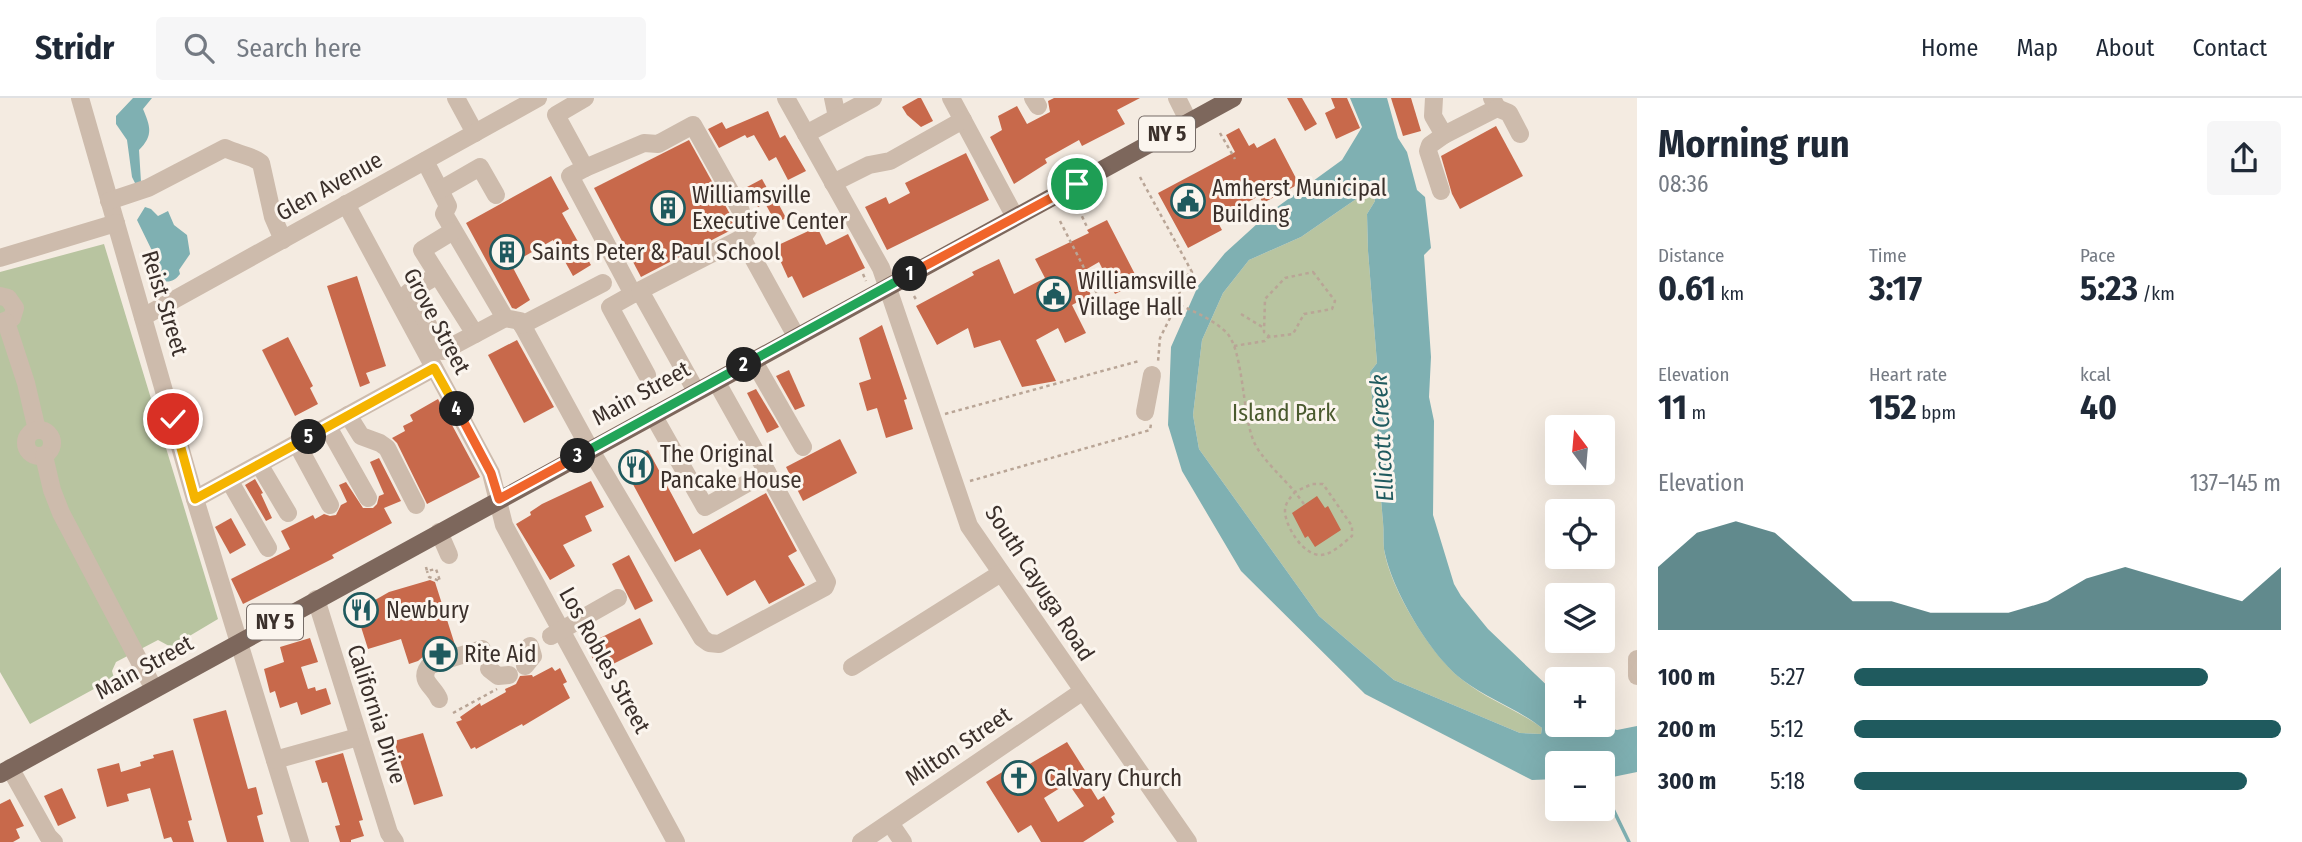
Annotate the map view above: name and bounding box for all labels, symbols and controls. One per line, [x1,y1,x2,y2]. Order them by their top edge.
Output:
search box [156,17,646,80]
text: Stridr [35,28,114,68]
icon: search [180,29,218,67]
text: Search here [236,33,362,64]
text: Home [1921,34,1978,62]
text: Map [2016,34,2058,62]
text: About [2096,34,2154,62]
text: Contact [2192,34,2267,62]
road number: NY 5 [1139,117,1195,152]
text: Morning run [1658,121,1850,167]
button: share [2207,121,2281,195]
street label: Glen Avenue [271,145,387,227]
pin [1047,154,1107,214]
icon: arrive [1058,165,1096,203]
text: 08:36 [1658,170,1708,198]
place label: Amherst Municipal Building [1212,174,1387,228]
place label: Williamsville Executive Center [692,181,847,235]
public building icon: Amherst Municipal Building [1169,182,1207,220]
building icon: Williamsville Executive Center [649,189,687,227]
building icon: Saints Peter & Paul School [488,233,526,271]
place label: Saints Peter & Paul School [532,238,780,266]
text: Distance [1658,244,1725,267]
text: Time [1869,244,1907,267]
text: Pace [2080,244,2115,267]
street label: Reist Street [136,247,194,360]
pin: 1 [892,256,928,292]
text: 1 [905,262,914,285]
street label: Grove Street [397,263,477,379]
place label: Williamsville Village Hall [1078,267,1197,321]
text: 0.61 [1658,267,1716,309]
text: 3:17 [1869,267,1922,309]
text: 5:23 [2080,267,2138,309]
public building icon: Williamsville Village Hall [1035,275,1073,313]
text: km [1716,282,1744,305]
text: /km [2138,282,2175,305]
pin: 2 [726,348,762,382]
text: 2 [739,353,748,376]
street label: Main Street [587,354,695,431]
text: Elevation [1658,363,1730,386]
text: Heart rate [1869,363,1947,386]
text: kcal [2080,363,2111,386]
water label: Ellicott Creek [1365,374,1399,502]
text: 11 [1658,386,1687,428]
text: 152 [1869,386,1917,428]
text: 40 [2080,386,2117,428]
pin [143,389,203,449]
pin: 4 [440,392,475,426]
text: 4 [452,397,461,420]
park label: Island Park [1232,399,1336,427]
icon: check [154,400,192,438]
text: m [1687,401,1706,424]
text: bpm [1917,401,1956,424]
north arrow [1545,415,1615,485]
map controls [1545,415,1615,821]
pin: 5 [292,420,326,454]
text: 5 [304,425,313,448]
pin: 3 [560,438,596,474]
place label: The Original Pancake House [660,440,802,494]
text: 3 [573,444,582,467]
restaurant icon: The Original Pancake House [617,448,655,486]
text: Elevation [1658,469,1745,497]
text: 137–145 m [2190,469,2281,497]
button: locate [1545,499,1615,569]
street label: South Cayuga Road [979,500,1101,666]
street label: Los Robles Street [553,582,657,738]
button: layers [1545,583,1615,653]
restaurant icon: Newbury [342,591,380,629]
place label: Newbury [386,596,470,624]
road number: NY 5 [247,604,303,640]
street label: Main Street [90,628,198,705]
pharmacy icon: Rite Aid [421,635,459,673]
place label: Rite Aid [464,640,537,668]
street label: California Drive [341,641,413,787]
text: 100 m [1658,663,1715,691]
text: 5:27 [1770,663,1805,691]
button: + [1545,667,1615,737]
street label: Milton Street [900,700,1017,792]
text: 200 m [1658,715,1716,743]
text: 5:12 [1770,715,1804,743]
button: − [1545,751,1615,821]
church icon: Calvary Church [1000,759,1038,797]
place label: Calvary Church [1044,764,1182,792]
text: 300 m [1658,767,1716,795]
text: 5:18 [1770,767,1805,795]

